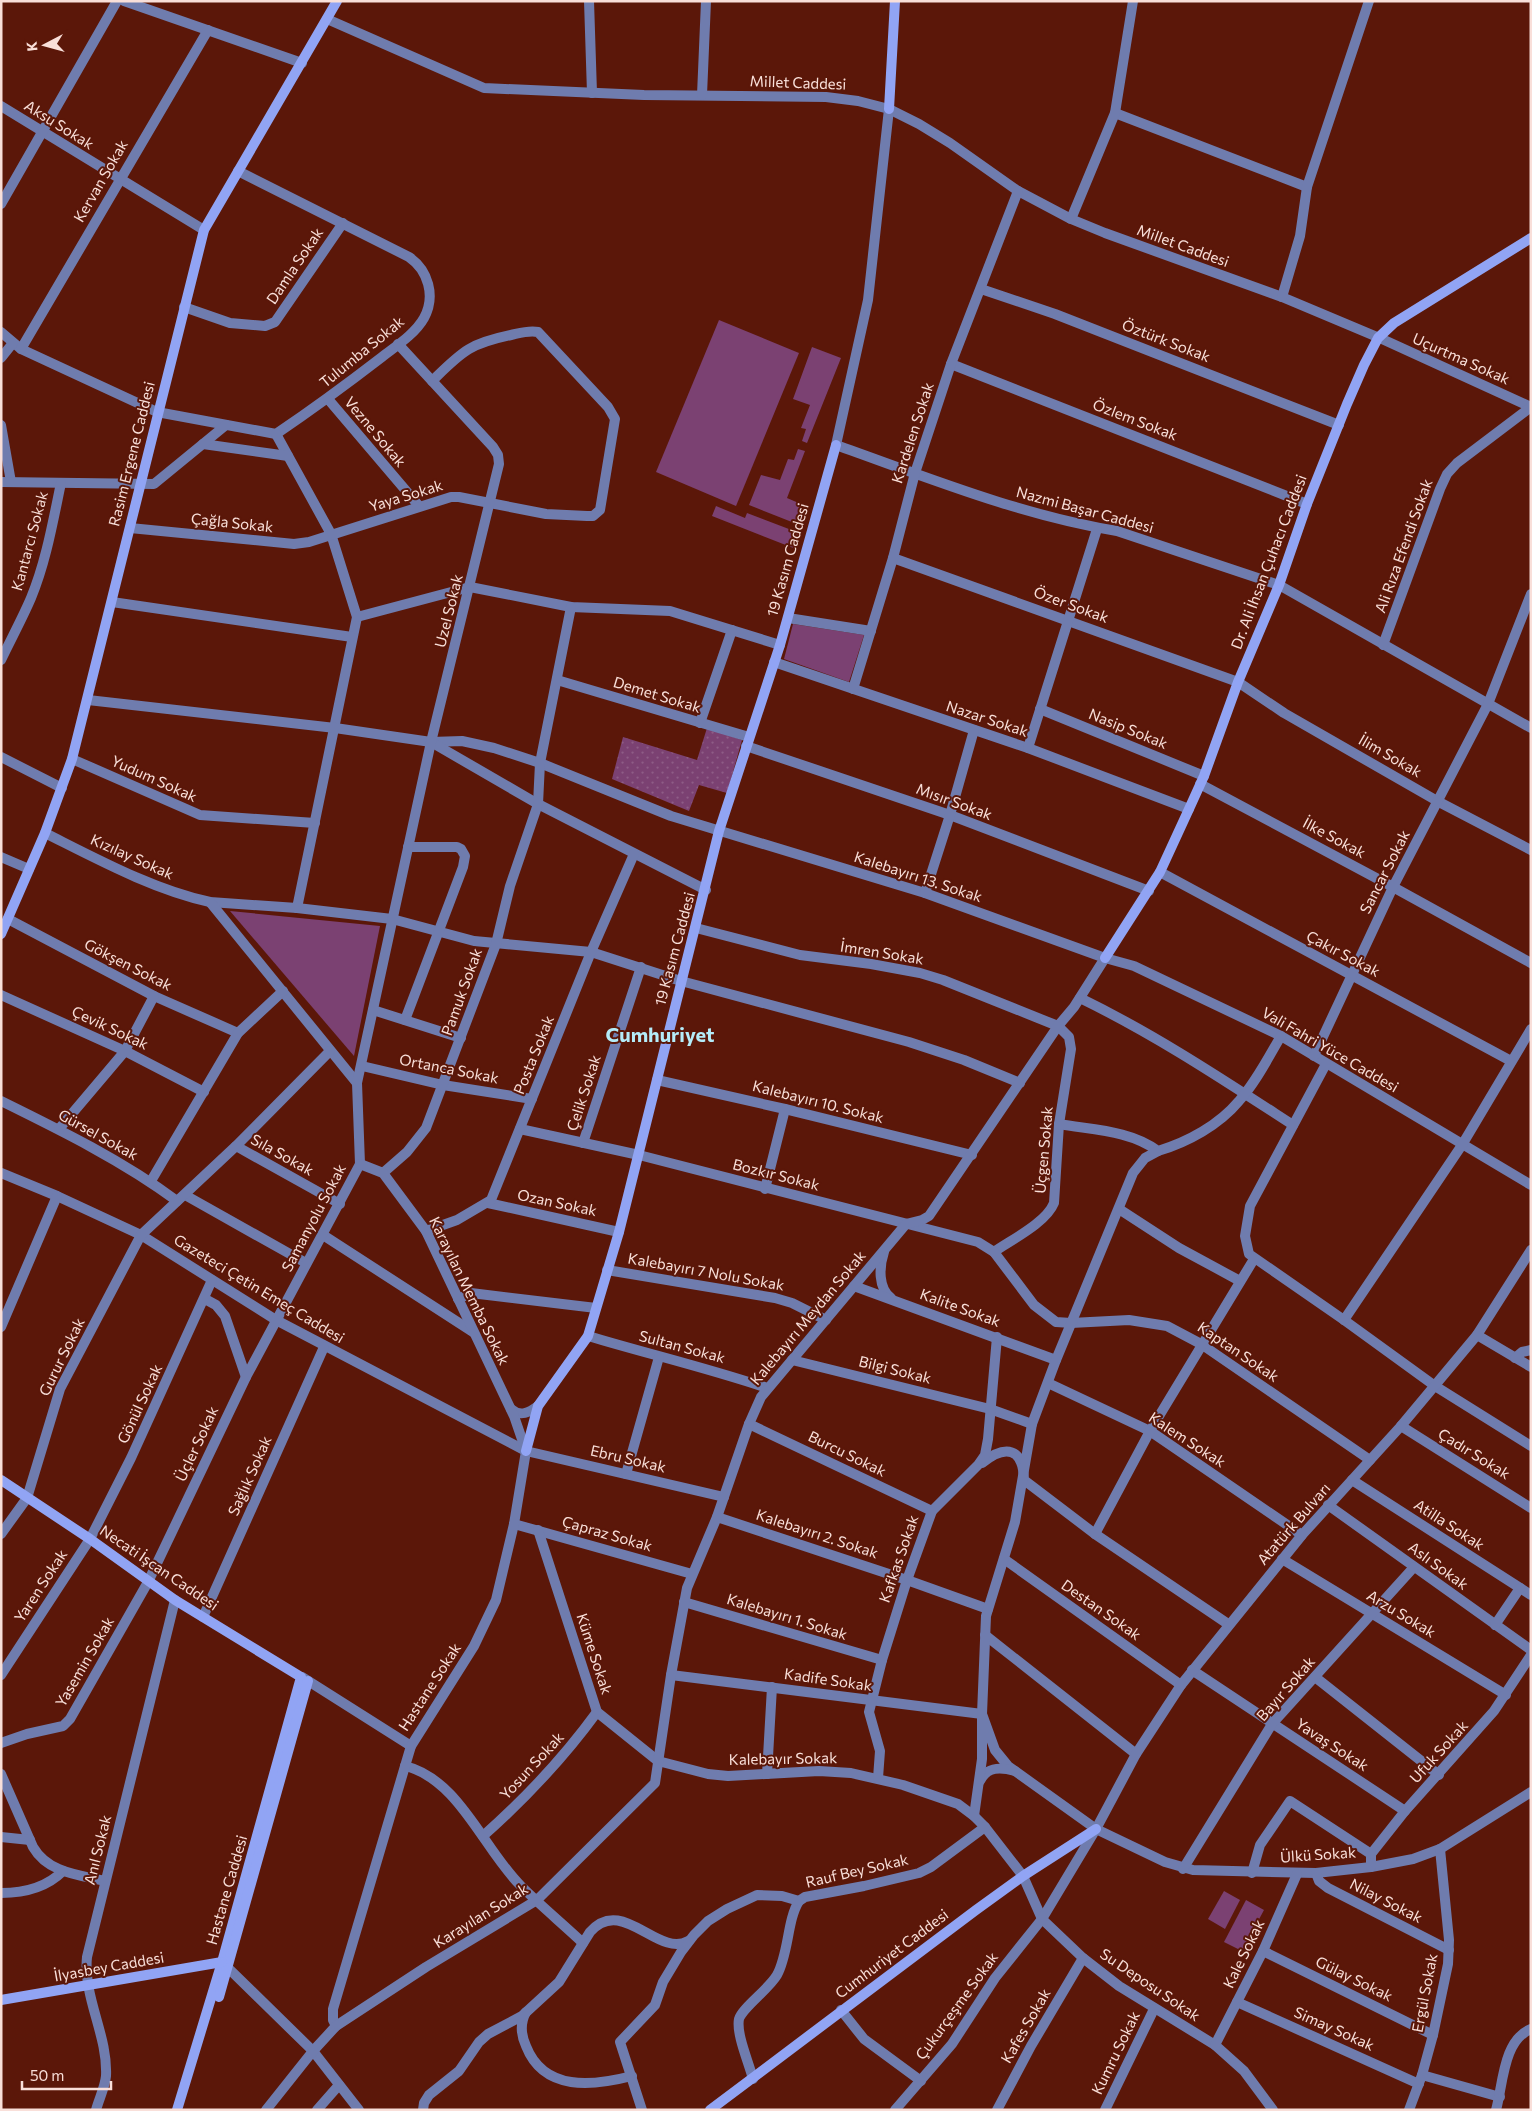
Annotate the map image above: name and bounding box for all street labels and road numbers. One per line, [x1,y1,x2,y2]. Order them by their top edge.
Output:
street label: Millet Caddesi [749,71,847,93]
street label: Aksu Sokak [22,96,98,153]
street label: Kervan Sokak [69,136,131,225]
street label: Millet Caddesi [1135,220,1232,270]
street label: Damla Sokak [262,224,326,307]
street label: Tulumba Sokak [316,312,407,391]
street label: Öztürk Sokak [1120,315,1213,365]
street label: Uçurtma Sokak [1410,329,1513,388]
street label: Rasim Ergene Caddesi [104,379,158,528]
street label: Kardelen Sokak [887,380,937,486]
street label: Vezne Sokak [341,393,410,470]
street label: Özlem Sokak [1090,395,1180,443]
street label: Dr. Ali İhsan Çuhacı Caddesi [1226,472,1310,652]
street label: Yaya Sokak [367,475,445,515]
street label: Ali Rıza Efendi Sokak [1370,476,1436,615]
street label: Nazmi Başar Caddesi [1015,482,1156,536]
street label: Kantarcı Sokak [7,489,51,592]
street label: 19 Kasım Caddesi [762,501,812,618]
street label: Çağla Sokak [190,509,274,535]
street label: Uzel Sokak [430,572,466,649]
street label: Özer Sokak [1031,582,1111,626]
street label: Demet Sokak [611,672,703,716]
street label: Nazar Sokak [944,696,1031,740]
street label: Nasip Sokak [1086,704,1170,752]
street label: İlim Sokak [1356,730,1425,780]
street label: Yudum Sokak [109,751,200,805]
street label: Mısır Sokak [914,779,995,823]
street label: İlke Sokak [1300,813,1369,861]
street label: Sancar Sokak [1355,827,1413,916]
street label: Kızılay Sokak [88,830,177,882]
street label: Kalebayırı 13. Sokak [852,847,985,905]
street label: 19 Kasım Caddesi [650,890,698,1008]
street label: Çakır Sokak [1304,926,1383,980]
street label: Gökşen Sokak [82,934,175,994]
street label: İmren Sokak [839,937,925,967]
street label: Pamuk Sokak [437,946,485,1038]
street label: Çevik Sokak [69,1002,152,1053]
street label: Vali Fahri Yüce Caddesi [1259,1003,1402,1096]
street label: Posta Sokak [509,1013,557,1097]
street label: Ortanca Sokak [398,1050,500,1086]
street label: Çelik Sokak [562,1052,604,1133]
street label: Kalebayırı 10. Sokak [751,1076,886,1126]
street label: Gürsel Sokak [55,1105,142,1163]
street label: Üçgen Sokak [1030,1105,1056,1194]
street label: Sıla Sokak [248,1130,317,1179]
street label: Bozkır Sokak [731,1155,821,1194]
street label: Samanyolu Sokak [277,1161,349,1274]
street label: Ozan Sokak [516,1185,599,1219]
street label: Karayılan Memba Sokak [426,1213,514,1368]
street label: Gazeteci Çetin Emeç Caddesi [171,1230,348,1346]
street label: Kalebayırı Meydan Sokak [746,1246,869,1388]
street label: Kalebayırı 7 Nolu Sokak [627,1248,786,1294]
street label: Kalite Sokak [918,1284,1003,1330]
street label: Gurur Sokak [34,1315,88,1398]
street label: Kaptan Sokak [1195,1317,1283,1385]
street label: Sultan Sokak [637,1326,727,1366]
street label: Bilgi Sokak [857,1351,933,1387]
street label: Gönül Sokak [113,1361,165,1446]
street label: Üçler Sokak [171,1403,221,1484]
street label: Kalem Sokak [1146,1408,1229,1471]
street label: Çadır Sokak [1435,1424,1514,1482]
street label: Burcu Sokak [806,1427,889,1480]
street label: Sağlık Sokak [224,1433,275,1518]
street label: Ebru Sokak [589,1441,668,1475]
street label: Atatürk Bulvarı [1253,1479,1334,1568]
street label: Atilla Sokak [1411,1495,1488,1553]
street label: Kalebayırı 2. Sokak [754,1505,881,1561]
street label: Çapraz Sokak [560,1512,654,1554]
street label: Kafkas Sokak [875,1513,921,1605]
street label: Necati İşcan Caddesi [97,1521,222,1614]
street label: Aslı Sokak [1405,1537,1472,1593]
street label: Yaren Sokak [10,1546,70,1625]
street label: Destan Sokak [1058,1575,1145,1643]
street label: Arzu Sokak [1364,1586,1439,1641]
street label: Kalebayırı 1. Sokak [725,1589,850,1643]
street label: Küme Sokak [573,1611,616,1696]
street label: Yasemin Sokak [51,1613,117,1710]
street label: Hastane Sokak [394,1639,464,1734]
street label: Bayır Sokak [1252,1652,1318,1724]
street label: Kadife Sokak [783,1664,873,1694]
street label: Yavaş Sokak [1293,1714,1372,1774]
street label: Ufuk Sokak [1405,1716,1471,1786]
street label: Yosun Sokak [495,1728,567,1803]
street label: Kalebayır Sokak [729,1748,837,1768]
street label: Anıl Sokak [80,1813,114,1887]
street label: Hastane Caddesi [202,1833,250,1947]
street label: Ülkü Sokak [1279,1842,1356,1866]
street label: Rauf Bey Sokak [804,1849,910,1891]
street label: Nilay Sokak [1347,1874,1426,1926]
street label: Karayılan Sokak [430,1879,531,1951]
street label: Cumhuriyet Caddesi [831,1905,951,2002]
street label: Kale Sokak [1219,1916,1267,1991]
street label: Su Deposu Sokak [1097,1944,1204,2024]
street label: İlyasbey Caddesi [52,1947,165,1985]
street label: Çukurçeşme Sokak [911,1948,1001,2063]
street label: Gülay Sokak [1313,1952,1396,2004]
street label: Ergül Sokak [1408,1952,1440,2034]
street label: Kafes Sokak [997,1985,1054,2066]
street label: Simay Sokak [1291,2002,1377,2054]
street label: Kumru Sokak [1087,2008,1143,2097]

